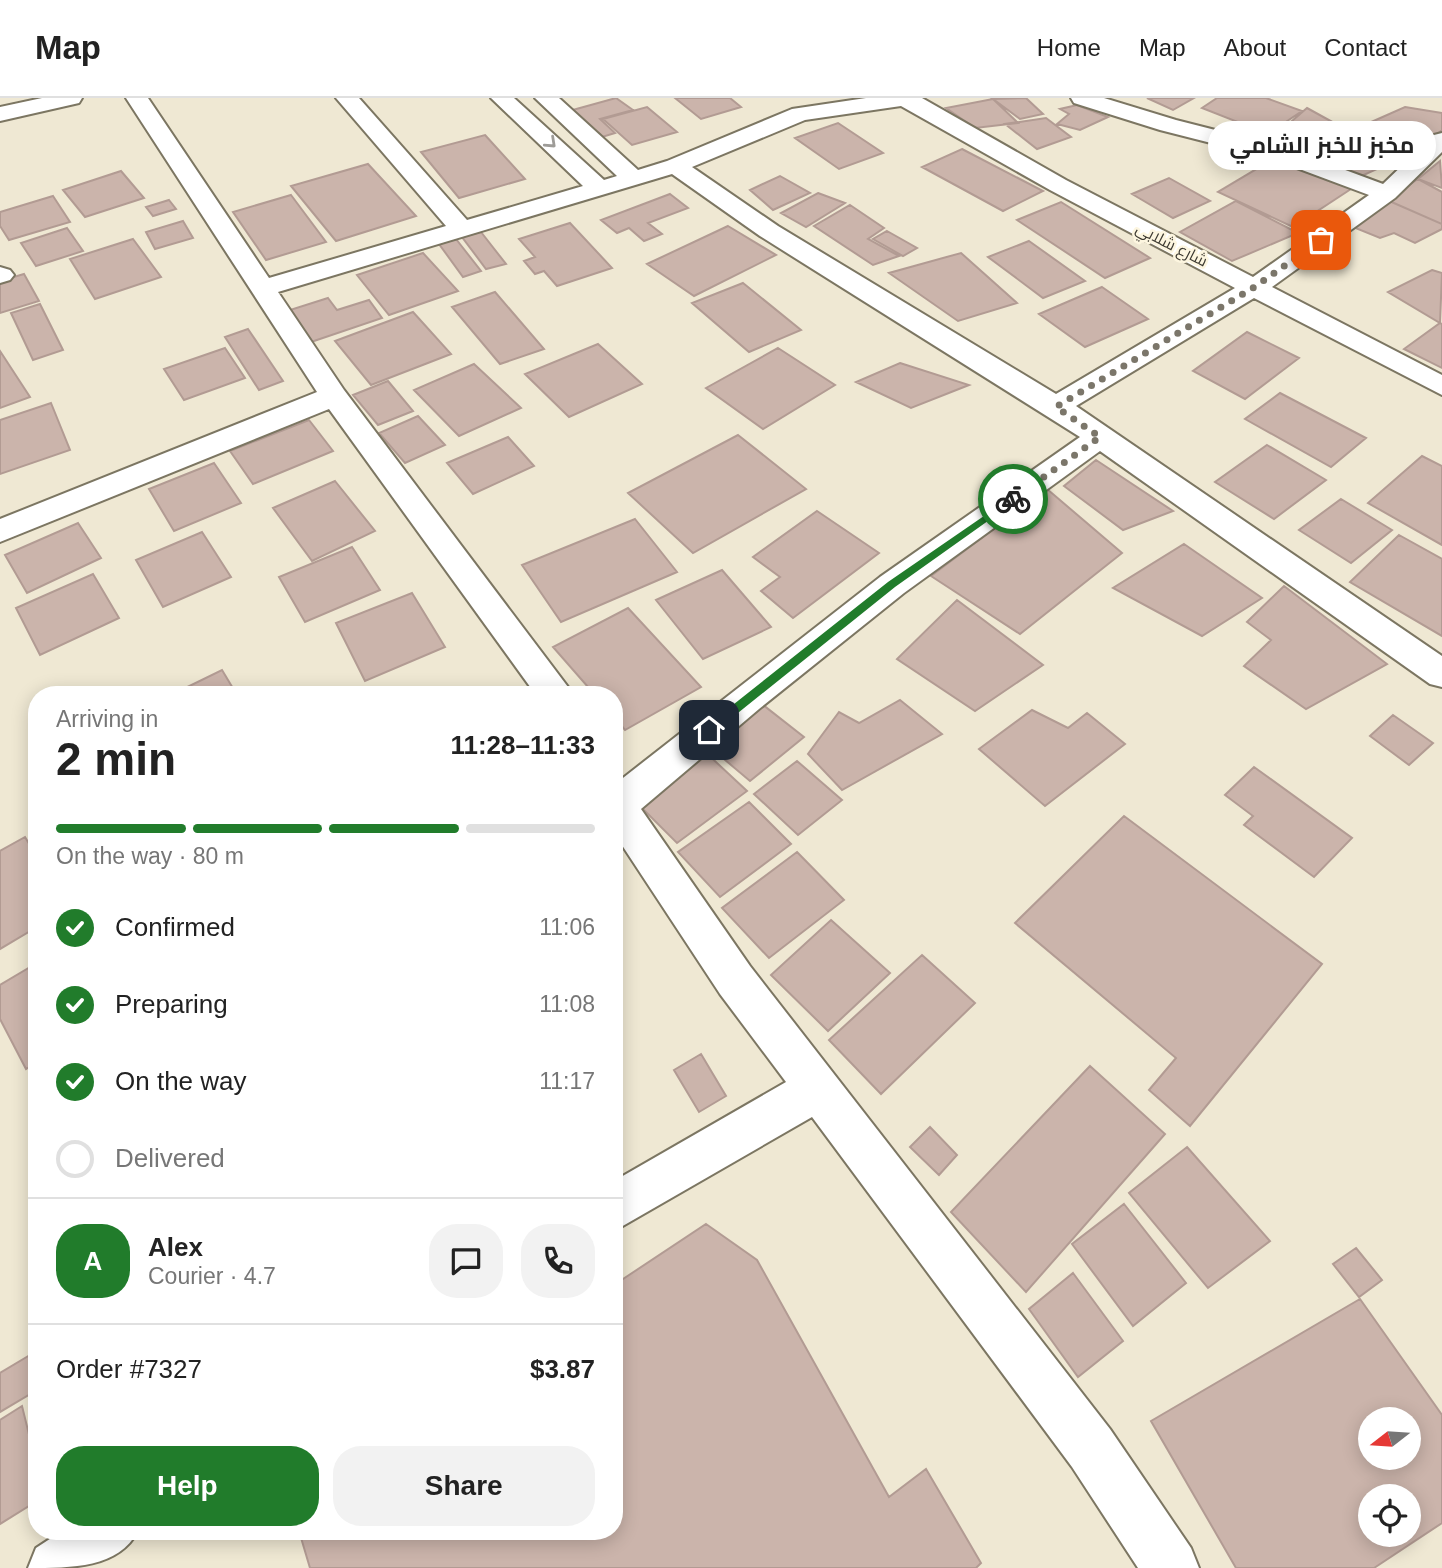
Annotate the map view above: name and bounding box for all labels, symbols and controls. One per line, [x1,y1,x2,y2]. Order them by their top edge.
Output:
text: Map [35,29,101,66]
text: Home [1037,34,1101,61]
text: Map [1139,34,1186,61]
text: About [1224,34,1286,61]
text: Contact [1324,34,1407,61]
callout: مخبز للخبز الشامي [1207,121,1435,170]
text: مخبز للخبز الشامي [1229,132,1415,158]
one-way arrow [543,135,556,148]
pin [1291,210,1351,270]
street label: شارع شلابي [1131,219,1210,274]
icon: bag [1302,221,1340,259]
courier [978,464,1048,534]
icon: bike [994,480,1032,518]
pin [679,700,739,760]
text: Arriving in [56,706,158,732]
icon: home [690,711,728,749]
text: 11:28–11:33 [450,730,595,760]
text: 2 min [56,733,176,785]
text: On the way · 80 m [56,843,244,869]
icon: check [56,909,94,947]
text: Confirmed [115,912,235,942]
text: 11:06 [539,914,595,940]
icon: check [56,986,94,1024]
text: Preparing [115,989,228,1019]
text: 11:08 [539,991,595,1017]
icon: check [56,1063,94,1101]
text: On the way [115,1066,247,1096]
text: 11:17 [539,1068,595,1094]
text: Delivered [115,1143,225,1173]
button: chat [429,1224,503,1298]
button: phone [521,1224,595,1298]
text: Alex [148,1232,203,1262]
text: A [84,1246,102,1276]
text: Courier · 4.7 [148,1263,276,1289]
text: Order #7327 [56,1354,202,1384]
text: $3.87 [530,1354,595,1384]
north arrow [1358,1407,1421,1470]
map controls [1358,1407,1421,1547]
button: Help [56,1446,319,1526]
button: Share [333,1446,595,1526]
button: locate [1358,1484,1421,1547]

